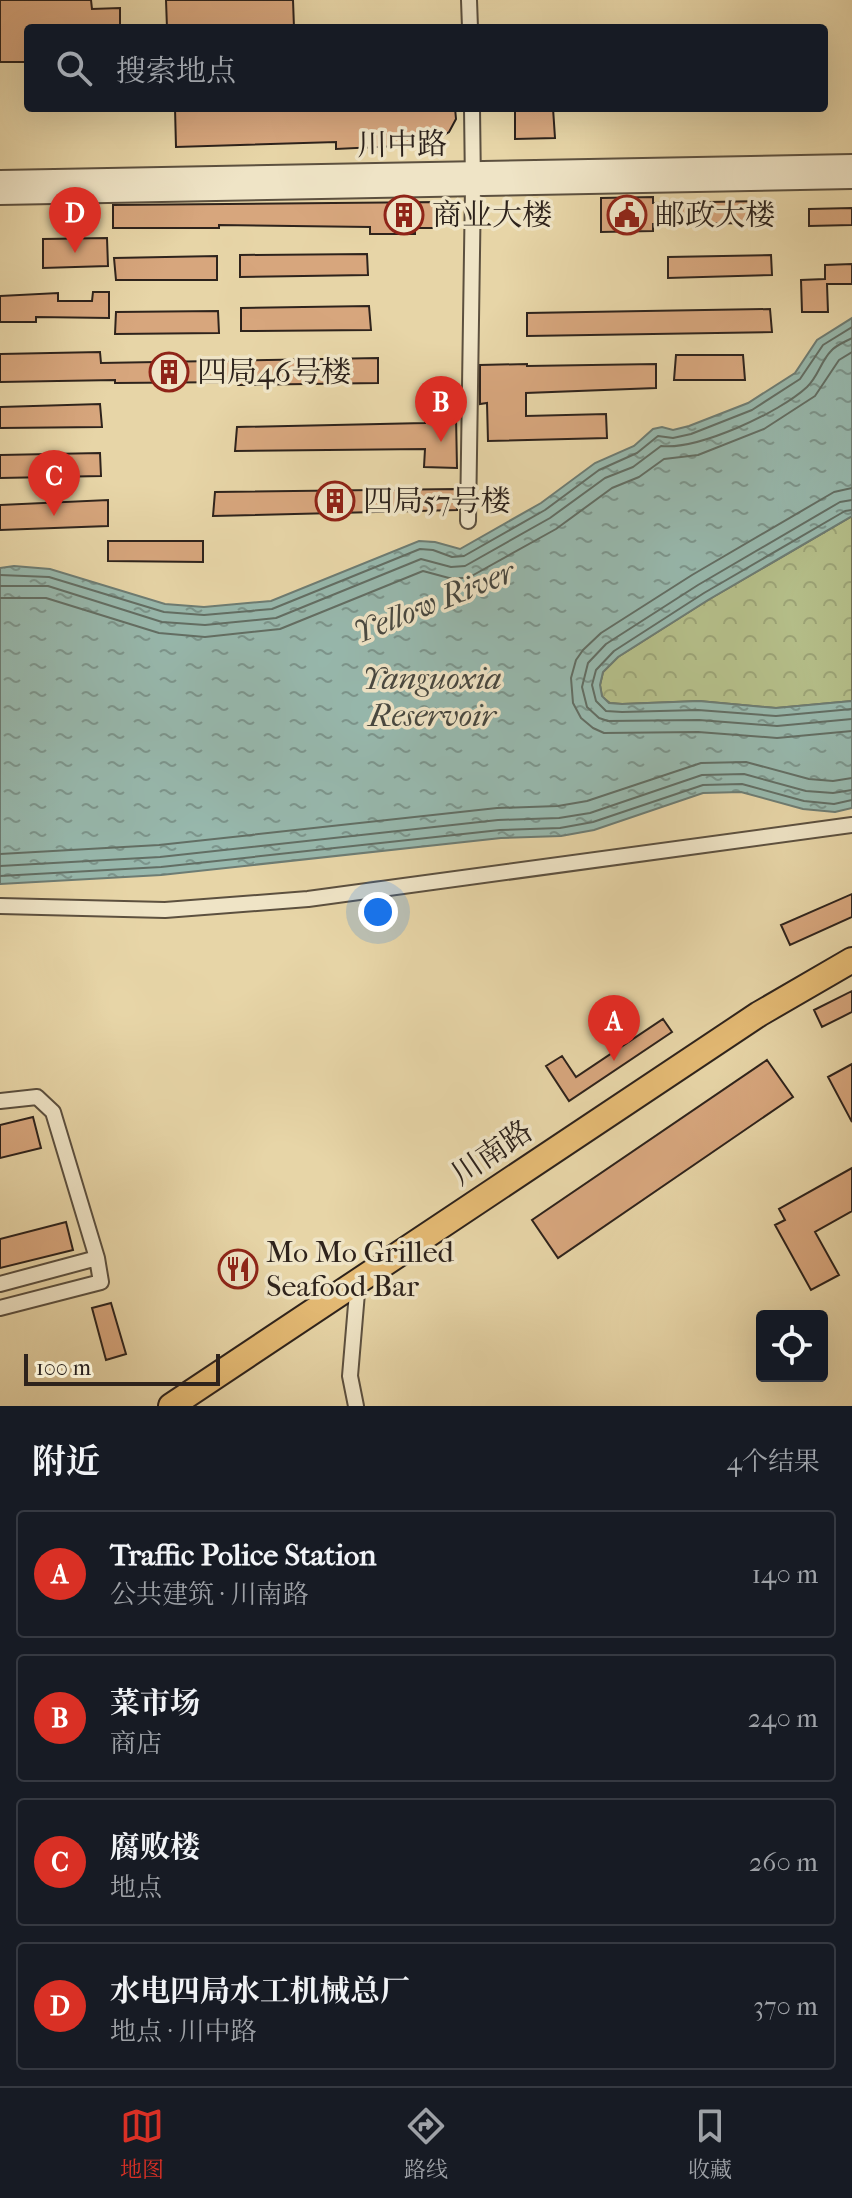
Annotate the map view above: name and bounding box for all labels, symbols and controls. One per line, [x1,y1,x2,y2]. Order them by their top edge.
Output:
search box [24,24,828,112]
icon: search [52,46,96,90]
text: 搜索地点 [116,54,236,89]
street label: 川中路 [357,127,447,163]
pin: D [49,187,101,253]
building icon: 商业大楼 [383,194,425,236]
public building icon: 邮政大楼 [606,194,648,236]
place label: 商业大楼 [432,198,552,233]
place label: 邮政大楼 [655,198,775,233]
building icon: 四局46号楼 [148,351,190,393]
place label: 四局46号楼 [197,355,351,390]
pin: B [415,376,467,442]
pin: C [28,450,80,516]
building icon: 四局57号楼 [314,480,356,522]
place label: 四局57号楼 [363,484,510,519]
water label: Yellow River [348,552,522,651]
water label: Yanguoxia Reservoir [362,660,502,734]
your location [358,892,398,932]
pin: A [588,995,640,1061]
street label: 川南路 [445,1113,539,1193]
place label: Mo Mo Grilled Seafood Bar [266,1235,455,1304]
restaurant icon: Mo Mo Grilled Seafood Bar [217,1248,259,1290]
map controls [756,1310,828,1382]
button: locate [756,1310,828,1382]
scale bar [24,1350,220,1386]
text: 100 m [36,1355,91,1381]
text: 附近 [32,1442,100,1482]
text: 4个结果 [727,1446,820,1477]
text: Traffic Police Station [110,1538,376,1573]
text: A [52,1559,68,1590]
text: 140 m [752,1559,818,1590]
text: 公共建筑 · 川南路 [110,1579,308,1610]
text: 菜市场 [110,1686,200,1721]
text: B [52,1703,68,1734]
text: 240 m [748,1703,818,1734]
text: 商店 [110,1728,162,1759]
text: 腐败楼 [110,1830,200,1865]
text: C [51,1847,69,1878]
text: 260 m [749,1847,818,1878]
text: 地点 [110,1872,162,1903]
text: 水电四局水工机械总厂 [110,1974,410,2009]
text: D [50,1991,70,2022]
text: 370 m [753,1991,818,2022]
text: 地点 · 川中路 [110,2016,256,2047]
tab: 地图 [120,2104,164,2183]
tab: 路线 [404,2104,448,2183]
tab: 收藏 [688,2104,732,2183]

